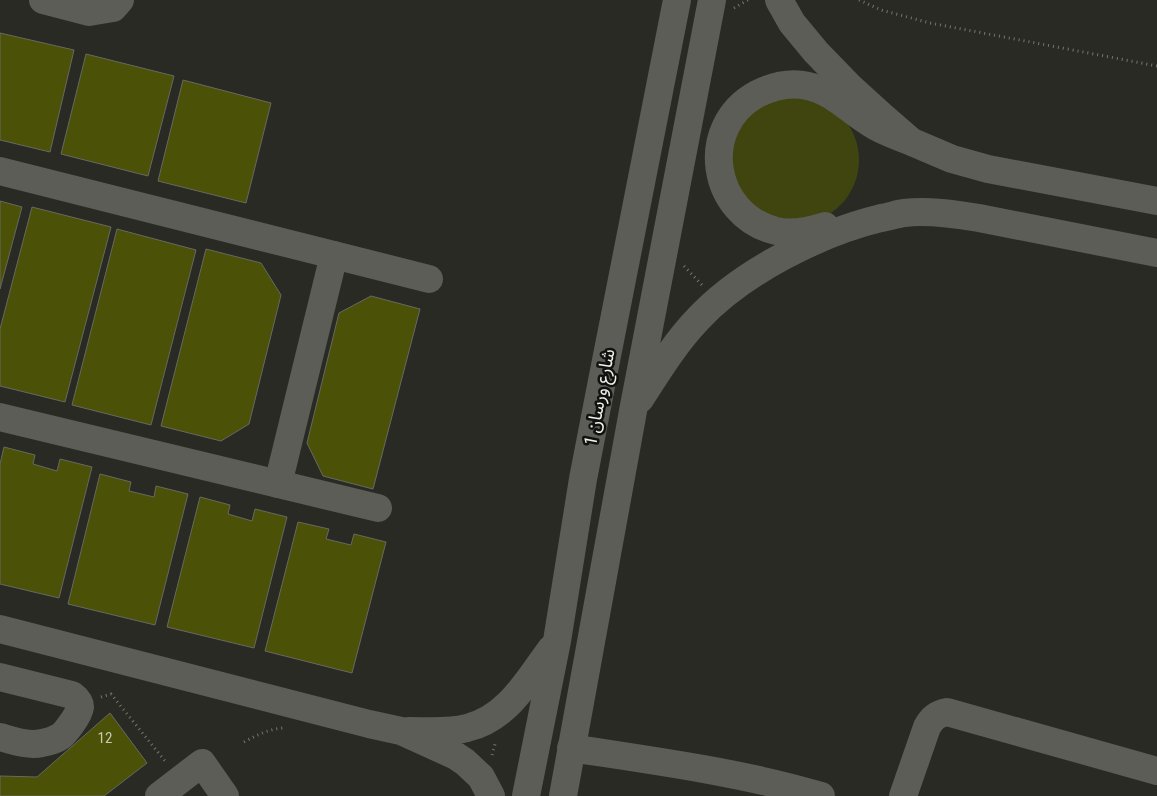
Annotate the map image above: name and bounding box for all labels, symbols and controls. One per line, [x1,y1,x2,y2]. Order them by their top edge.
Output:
street label: شارع ورسان 1 [579,347,623,448]
house number: 12 [98,729,112,747]

